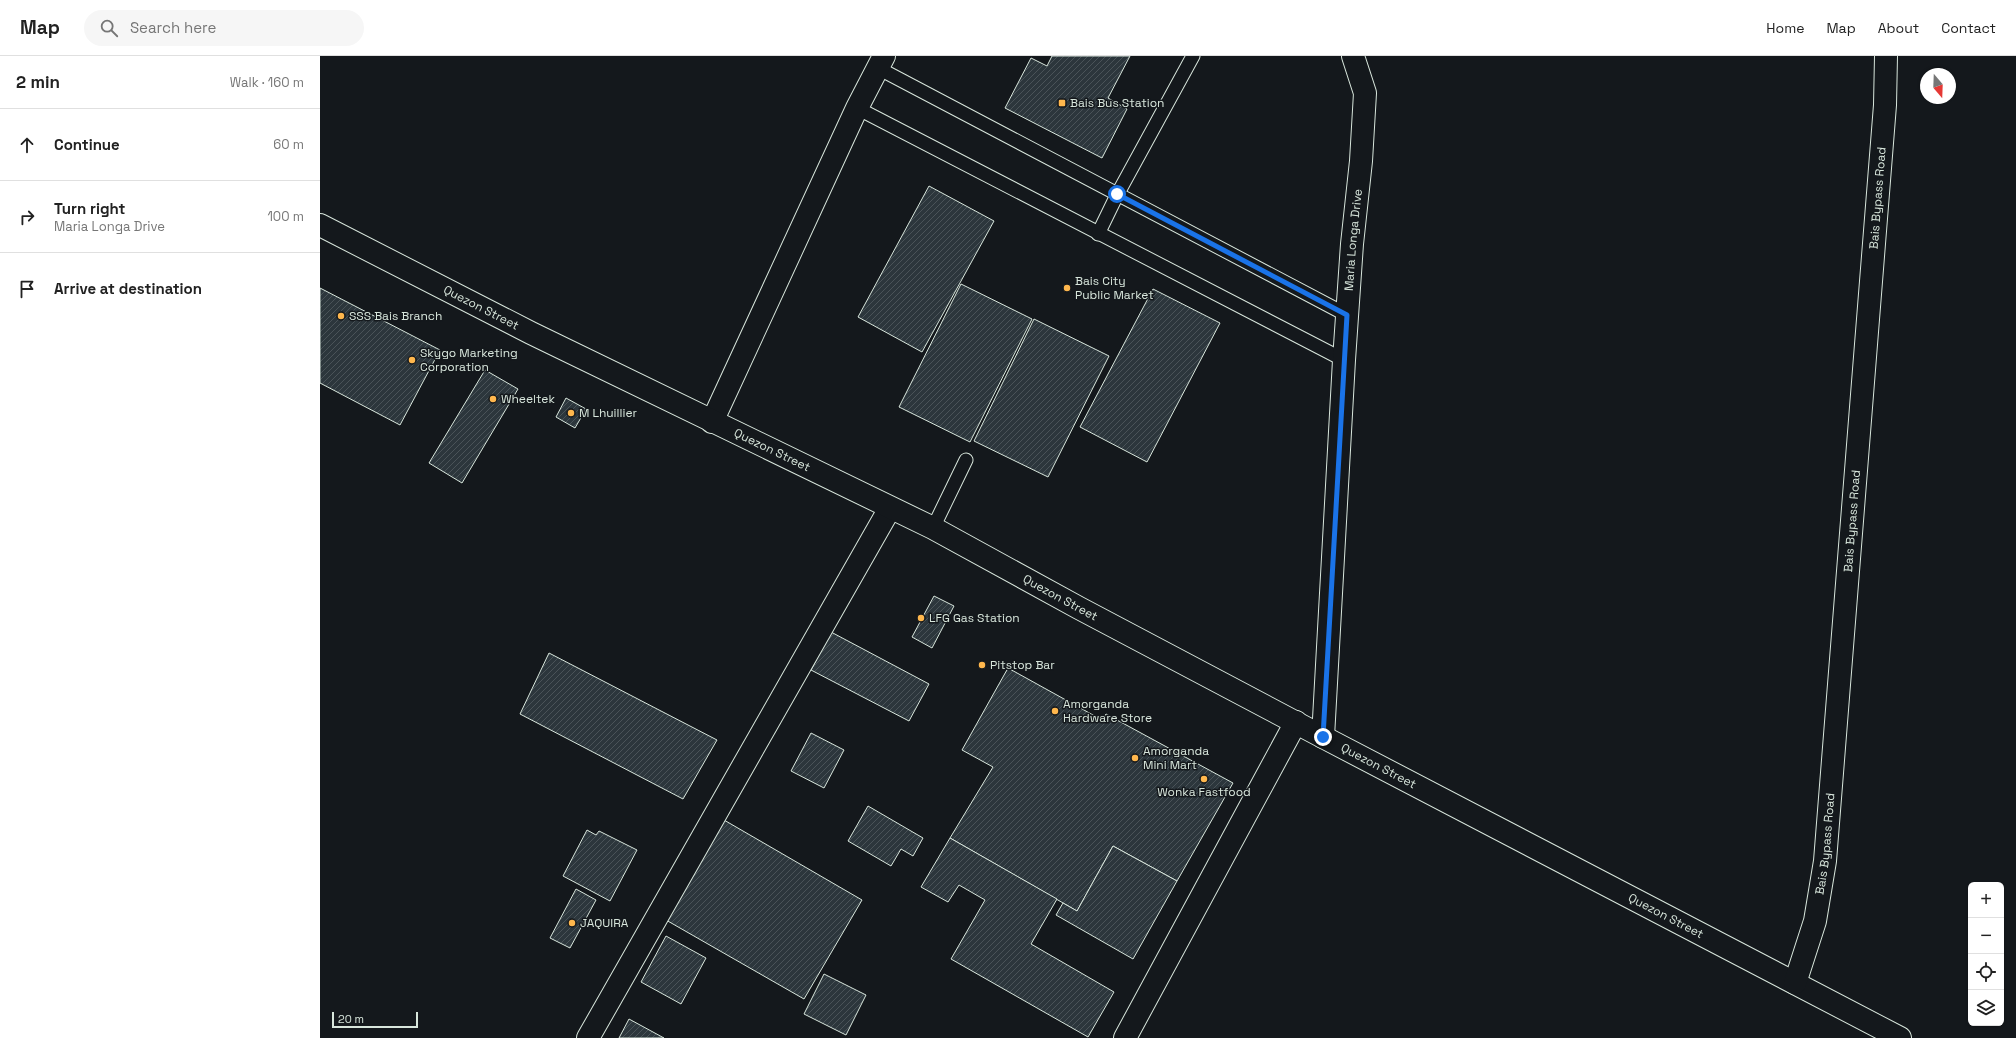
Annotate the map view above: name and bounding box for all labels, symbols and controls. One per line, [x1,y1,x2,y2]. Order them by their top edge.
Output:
search box [84,10,364,46]
text: Map [20,15,60,40]
icon: search [98,17,120,39]
text: Search here [130,18,216,37]
text: Home [1766,19,1804,37]
text: Map [1826,19,1856,37]
text: About [1878,19,1919,37]
text: Contact [1941,19,1996,37]
north arrow [1920,68,1956,104]
text: 2 min [16,71,60,93]
text: Walk · 160 m [230,74,304,91]
place label: Bais Bus Station [1070,95,1164,111]
marker: Bais Bus Station [1057,98,1067,108]
icon: ahead [16,134,38,156]
text: Continue [54,135,120,154]
text: 60 m [273,136,304,153]
street label: Bais Bypass Road [1866,146,1890,250]
route start [1108,185,1126,203]
street label: Maria Longa Drive [1341,188,1366,292]
text: Turn right [54,199,125,218]
icon: right [16,206,38,228]
text: 100 m [267,208,304,225]
text: Maria Longa Drive [54,218,165,235]
place label: Bais City Public Market [1075,273,1154,303]
icon: arrive [16,278,38,300]
text: Arrive at destination [54,279,202,298]
street label: Quezon Street [441,281,522,333]
marker: Bais City Public Market [1062,283,1072,293]
place label: SSS Bais Branch [349,308,442,324]
marker: SSS Bais Branch [336,311,346,321]
place label: Skygo Marketing Corporation [420,345,518,375]
marker: Skygo Marketing Corporation [407,355,417,365]
place label: Wheeltek [501,391,555,407]
marker: Wheeltek [488,394,498,404]
place label: M Lhuillier [579,405,637,421]
marker: M Lhuillier [566,408,576,418]
street label: Quezon Street [731,425,813,475]
street label: Bais Bypass Road [1840,469,1864,573]
street label: Quezon Street [1020,571,1101,624]
place label: LFG Gas Station [929,610,1020,626]
marker: LFG Gas Station [916,613,926,623]
place label: Pitstop Bar [990,657,1055,673]
marker: Pitstop Bar [977,660,987,670]
place label: Amorganda Hardware Store [1063,696,1152,726]
marker: Amorganda Hardware Store [1050,706,1060,716]
route end [1314,728,1332,746]
street label: Quezon Street [1338,740,1419,792]
place label: Amorganda Mini Mart [1143,743,1209,773]
marker: Amorganda Mini Mart [1130,753,1140,763]
marker: Wonka Fastfood [1199,774,1209,784]
place label: Wonka Fastfood [1157,784,1251,800]
street label: Bais Bypass Road [1811,792,1838,896]
map controls [1968,882,2004,1026]
button: + [1968,882,2004,918]
street label: Quezon Street [1625,890,1706,942]
place label: JAQUIRA [580,915,629,931]
marker: JAQUIRA [567,918,577,928]
button: − [1968,918,2004,954]
button: locate [1968,954,2004,990]
button: layers [1968,990,2004,1026]
scale bar [332,1010,418,1029]
text: 20 m [338,1012,364,1026]

